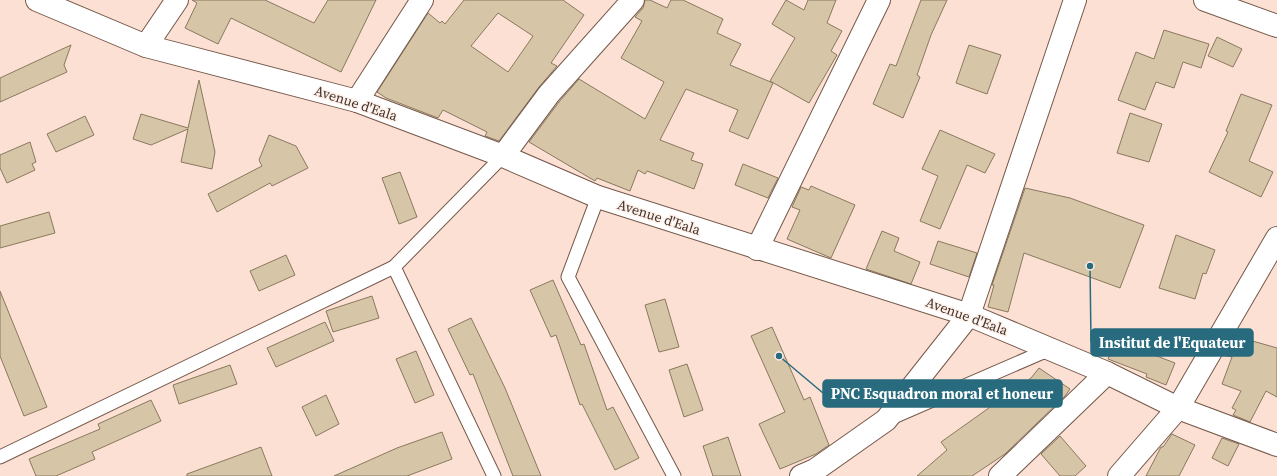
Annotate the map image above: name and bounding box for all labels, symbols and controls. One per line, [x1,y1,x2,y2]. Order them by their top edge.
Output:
street label: Avenue d'Eala [312,80,401,126]
street label: Avenue d'Eala [615,194,704,240]
street label: Avenue d'Eala [923,292,1012,340]
callout: Institut de l'Equateur [1091,329,1253,356]
text: Institut de l'Equateur [1099,332,1245,353]
callout: PNC Esquadron moral et honeur [823,380,1062,407]
text: PNC Esquadron moral et honeur [831,383,1053,404]

